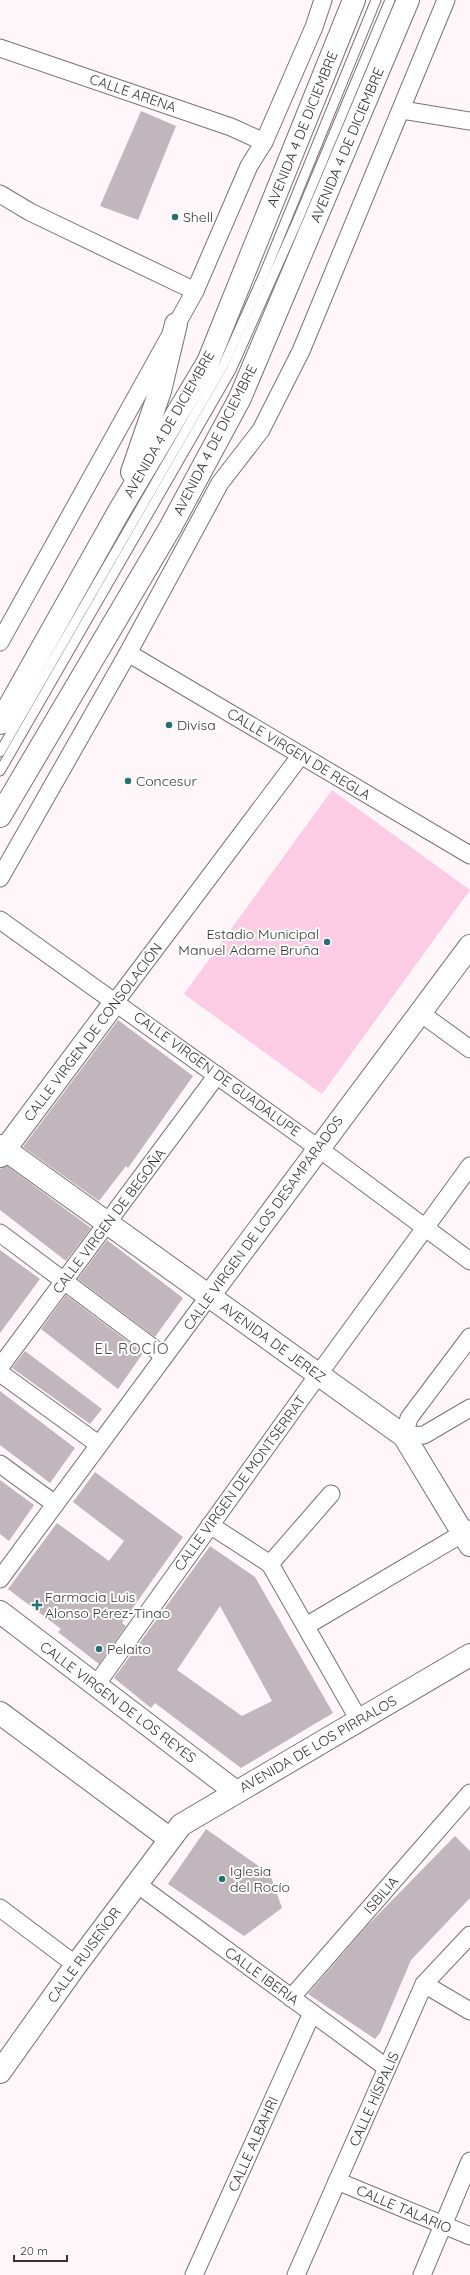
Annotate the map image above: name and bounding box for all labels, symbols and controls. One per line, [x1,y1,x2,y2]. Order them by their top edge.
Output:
street label: AVENIDA 4 DE DICIEMBRE [262,48,342,210]
street label: AVENIDA 4 DE DICIEMBRE [306,65,388,225]
street label: CALLE ARENA [87,70,179,116]
place label: Shell [183,208,213,226]
marker: Shell [170,212,180,222]
street label: AVENIDA 4 DE DICIEMBRE [120,348,218,500]
street label: AVENIDA 4 DE DICIEMBRE [170,362,260,518]
street label: CALLE VIRGEN DE REGLA [224,704,374,804]
place label: Divisa [177,716,216,734]
marker: Divisa [164,720,174,730]
place label: Concesur [136,772,197,790]
marker: Concesur [123,776,133,786]
place label: Estadio Municipal Manuel Adame Bruña [178,925,319,959]
marker: Estadio Municipal Manuel Adame Bruña [322,937,332,947]
street label: CALLE VIRGEN DE CONSOLACIÓN [20,939,166,1125]
street label: CALLE VIRGEN DE GUADALUPE [130,1007,304,1141]
street label: CALLE VIRGEN DE LOS DESAMPARADOS [179,1112,347,1334]
street label: CALLE VIRGEN DE BEGOÑA [48,1145,170,1297]
street label: AVENIDA DE JEREZ [217,1298,329,1386]
district label: EL ROCÍO [94,1339,170,1358]
street label: CALLE VIRGEN DE MONTSERRAT [170,1392,310,1574]
place label: Farmacia Luis Alonso Pérez-Tinao [45,1588,170,1622]
marker: Farmacia Luis Alonso Pérez-Tinao [32,1600,42,1610]
street label: CALLE VIRGEN DE LOS REYES [36,1637,200,1767]
place label: Pelaito [107,1640,151,1658]
marker: Pelaito [94,1644,104,1654]
street label: AVENIDA DE LOS PIRRALOS [236,1691,400,1796]
place label: Iglesia del Rocío [230,1862,290,1896]
street label: ISBILIA [360,1872,402,1918]
marker: Iglesia del Rocío [217,1874,227,1884]
street label: CALLE RUISEÑOR [43,1904,125,2006]
street label: CALLE IBERIA [221,1943,303,2009]
street label: CALLE HÍSPALIS [345,2049,403,2149]
street label: CALLE ALBAHRI [224,2094,282,2194]
street label: CALLE TALARIO [354,2181,455,2237]
scale bar [14,2237,67,2263]
text: 20 m [20,2243,48,2258]

